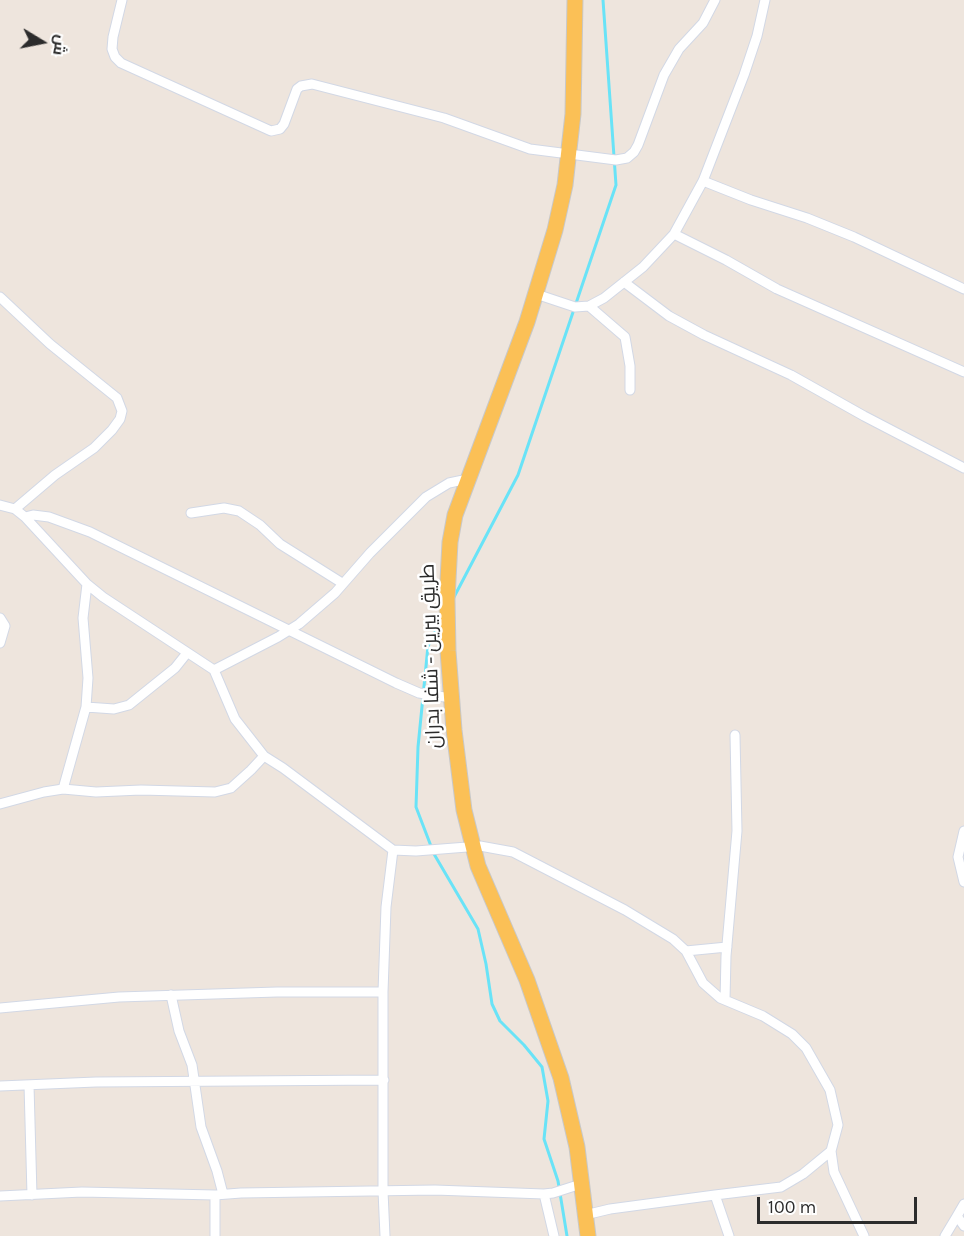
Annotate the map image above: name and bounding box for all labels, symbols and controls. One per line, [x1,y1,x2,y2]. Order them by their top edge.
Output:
north arrow [12,12,72,72]
text: ش [49,33,71,57]
street label: طريق بيرين - شفا بدران [416,563,446,749]
scale bar [760,1185,920,1223]
text: 100 m [768,1196,816,1218]

